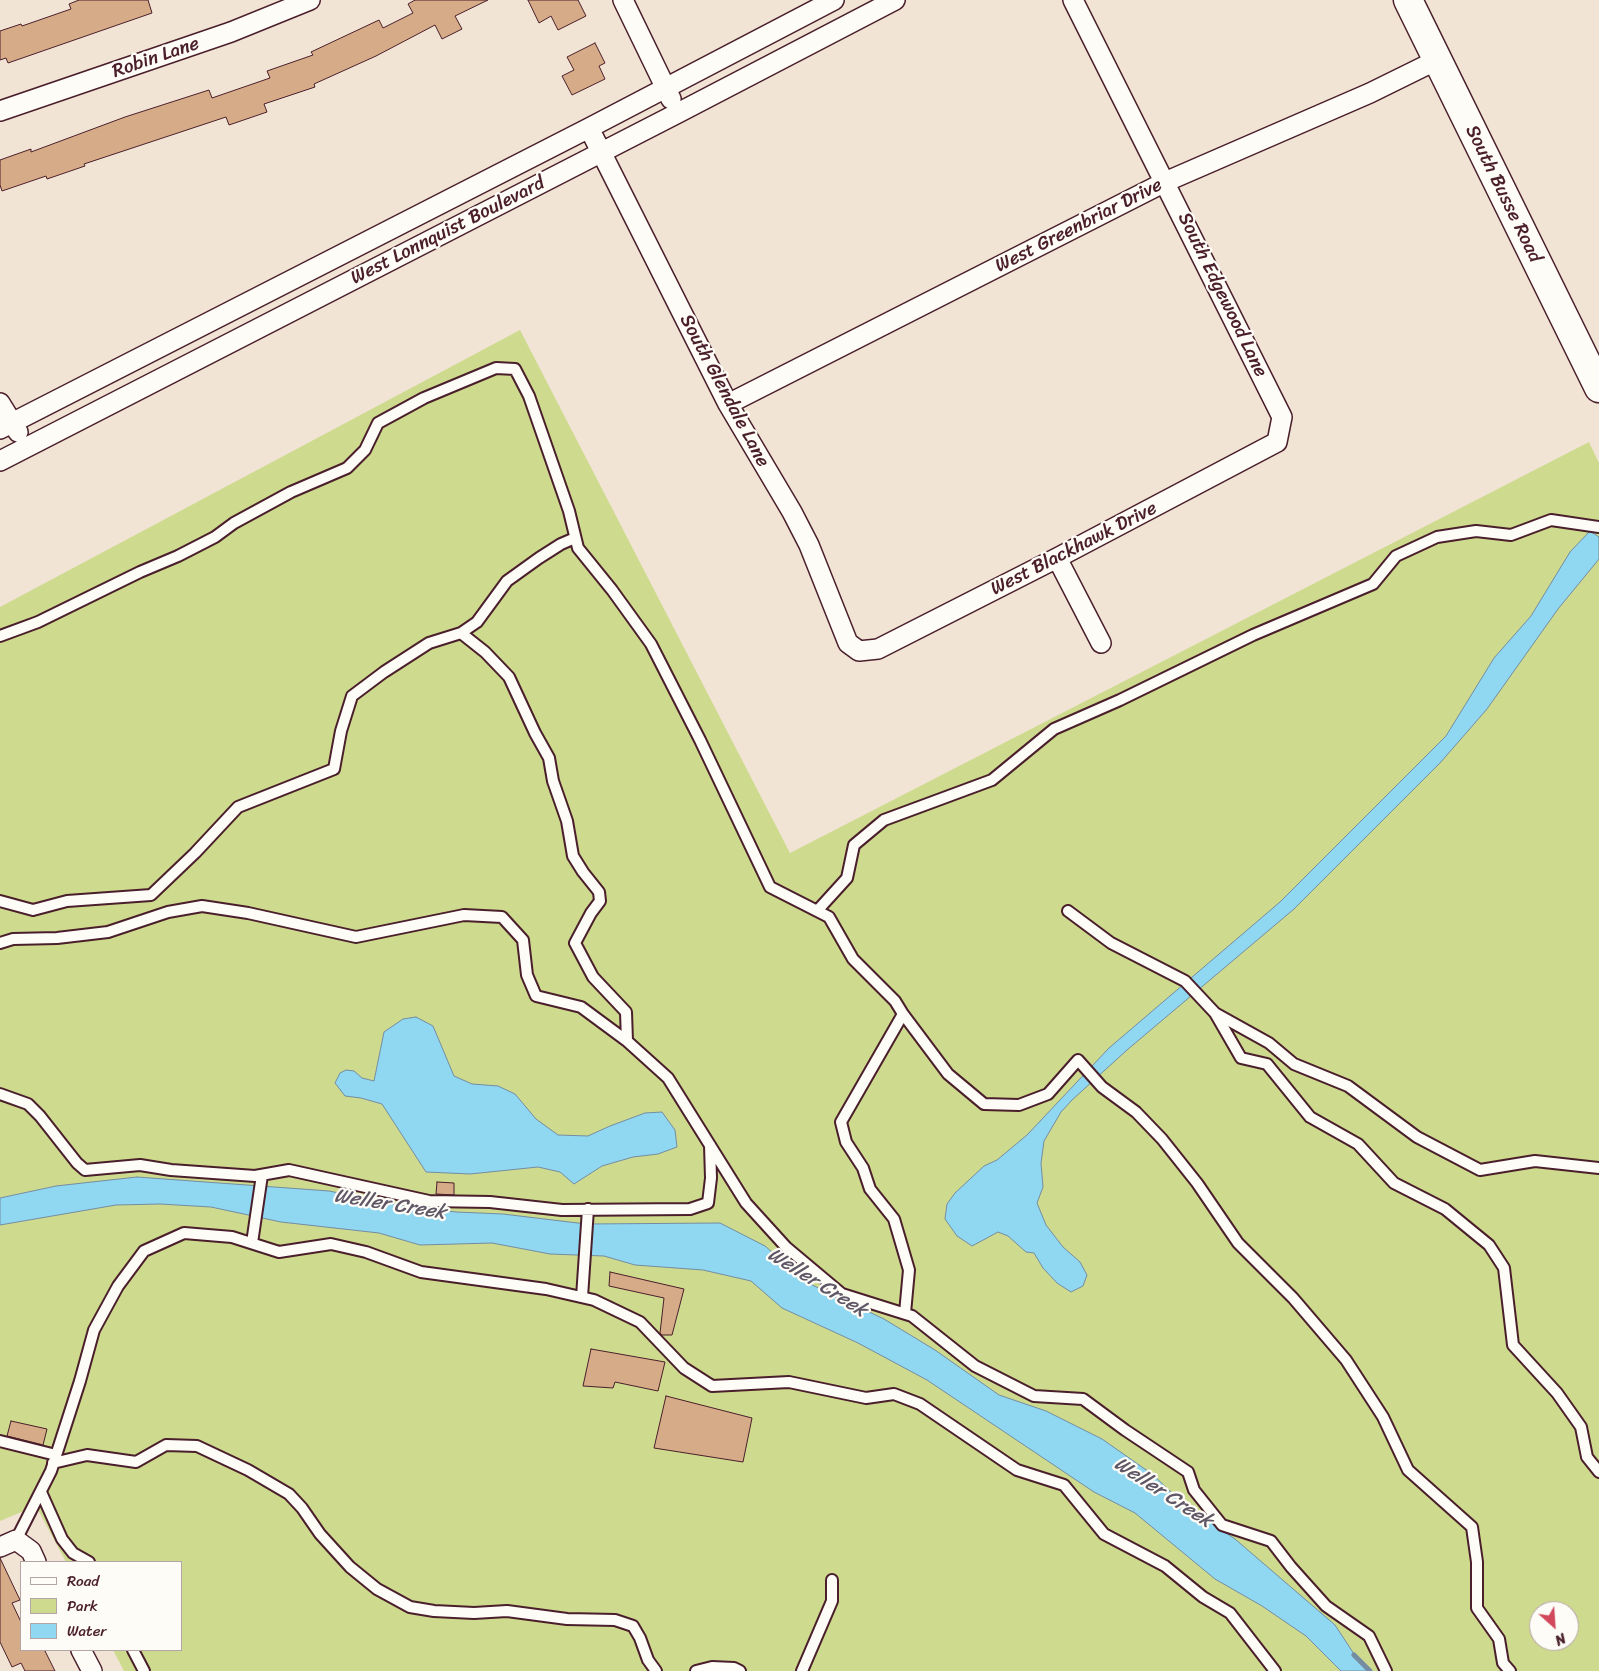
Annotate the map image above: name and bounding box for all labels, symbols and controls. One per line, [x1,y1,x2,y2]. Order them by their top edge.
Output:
street label: Robin Lane [110,33,202,83]
street label: South Busse Road [1460,122,1546,266]
street label: West Lonnquist Boulevard [347,172,549,290]
street label: West Greenbriar Drive [992,174,1166,278]
street label: South Edgewood Lane [1172,209,1272,381]
street label: South Glendale Lane [674,311,774,471]
street label: West Blackhawk Drive [987,497,1161,601]
water label: Weller Creek [332,1184,448,1226]
water label: Weller Creek [763,1243,871,1323]
water label: Weller Creek [1109,1452,1217,1534]
legend [20,1561,182,1651]
text: Road [67,1568,99,1594]
text: Park [67,1593,98,1619]
north arrow [1529,1601,1579,1651]
text: Water [67,1618,107,1644]
text: N [1551,1626,1570,1652]

